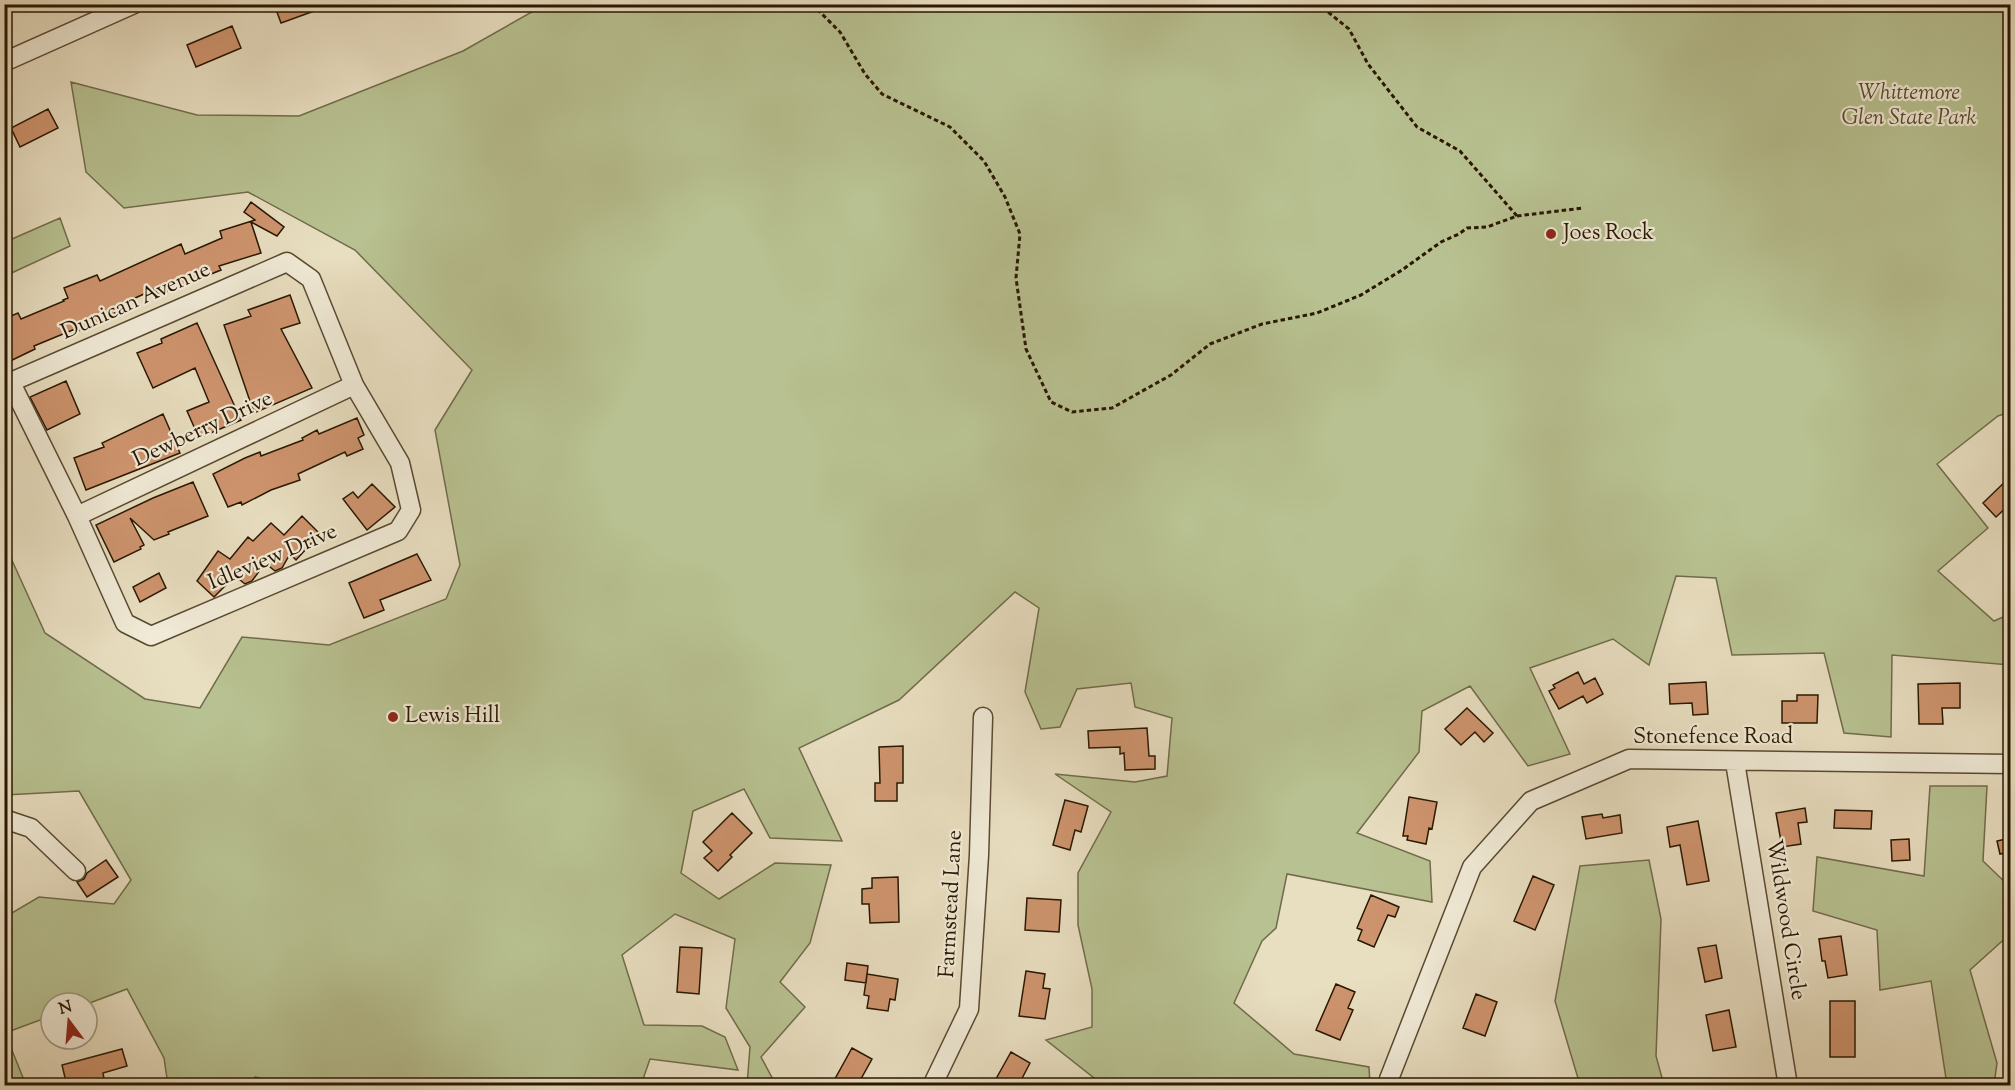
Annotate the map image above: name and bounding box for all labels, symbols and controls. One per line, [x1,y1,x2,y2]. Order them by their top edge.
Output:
park label: Whittemore Glen State Park [1842,78,1976,135]
place label: Joes Rock [1562,218,1654,250]
marker: Joes Rock [1544,227,1558,241]
street label: Dunican Avenue [56,255,216,349]
street label: Dewberry Drive [128,384,278,476]
street label: Idleview Drive [204,516,342,600]
place label: Lewis Hill [405,701,500,733]
marker: Lewis Hill [386,710,400,724]
street label: Stonefence Road [1633,722,1793,754]
street label: Farmstead Lane [932,829,972,979]
street label: Wildwood Circle [1756,837,1814,1003]
north arrow [39,991,99,1051]
text: N [56,996,75,1022]

